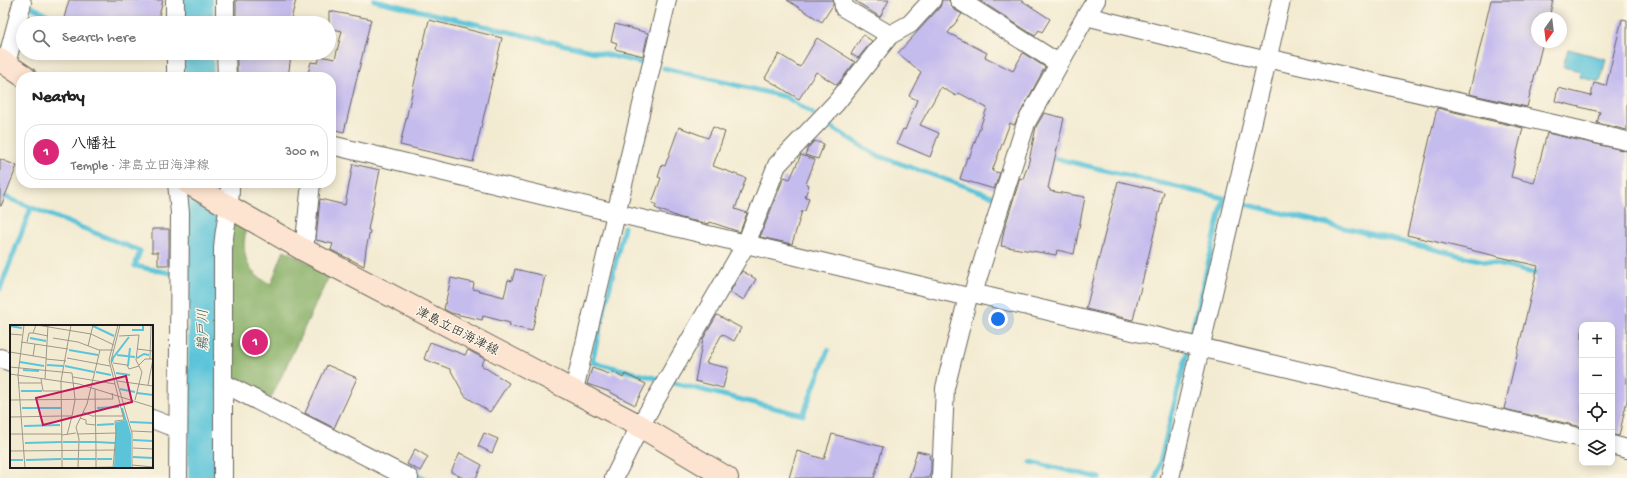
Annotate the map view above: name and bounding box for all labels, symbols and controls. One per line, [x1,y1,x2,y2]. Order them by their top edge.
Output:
north arrow [1531,12,1567,48]
search box [16,16,336,60]
icon: search [30,27,52,49]
text: Search here [62,29,136,47]
text: Nearby [32,88,85,108]
text: 八幡社 [71,136,116,154]
text: 1 [43,145,49,160]
text: 300 m [285,145,319,160]
text: Temple · 津島立田海津線 [71,159,209,174]
street label: 津島立田海津線 [413,305,502,360]
water label: 鵜戸川 [195,309,213,351]
your location [988,309,1008,329]
map controls [1579,322,1615,466]
button: + [1579,322,1615,358]
inset map [10,325,153,468]
pin: 1 [242,327,268,357]
button: − [1579,358,1615,394]
button: locate [1579,394,1615,430]
button: layers [1579,430,1615,466]

